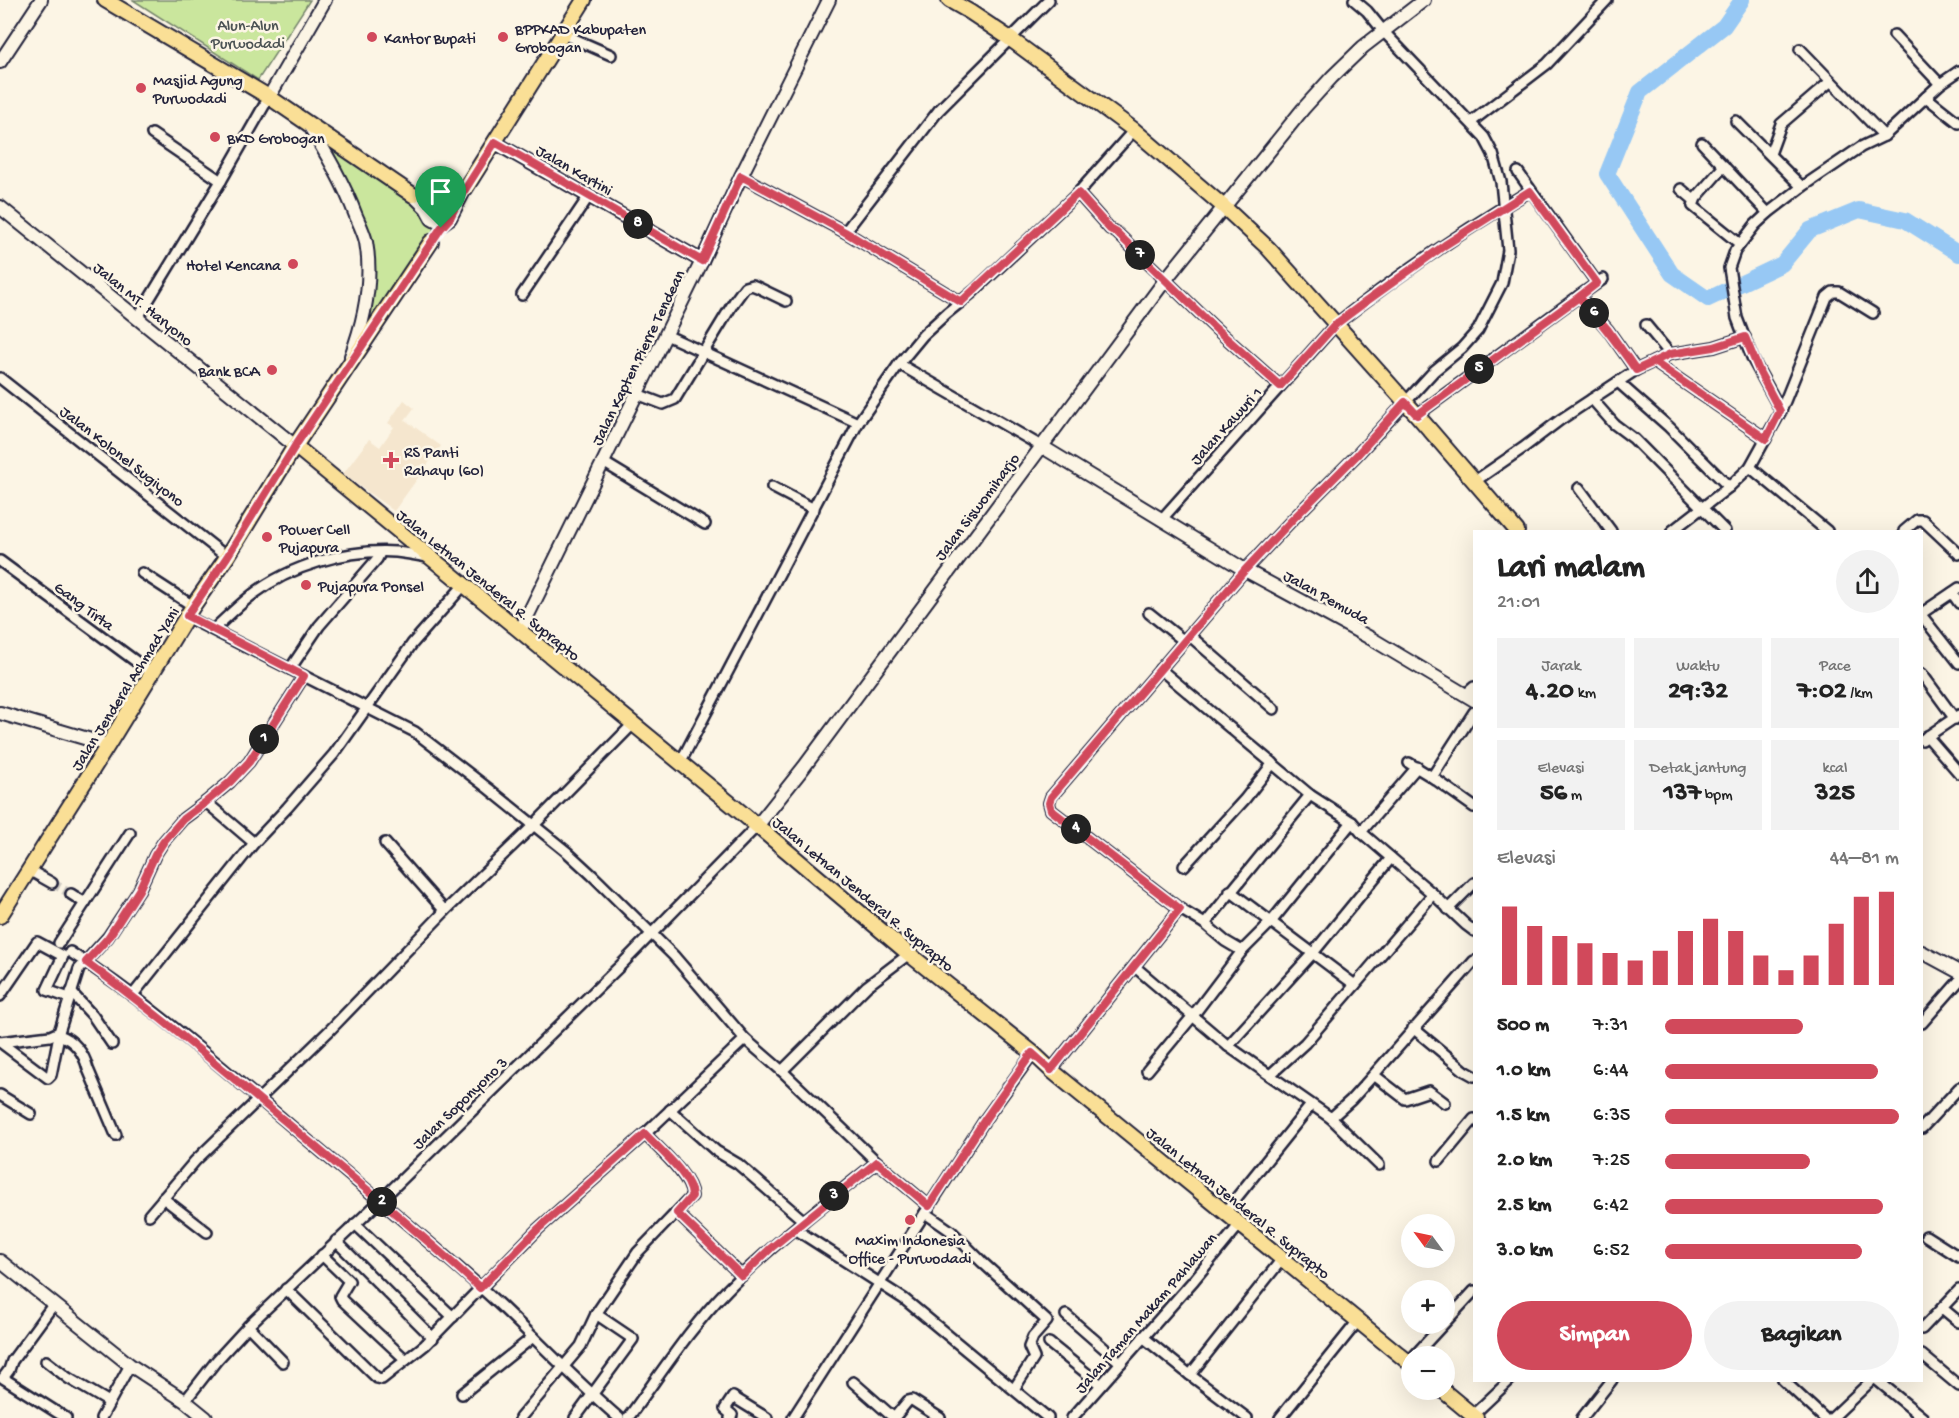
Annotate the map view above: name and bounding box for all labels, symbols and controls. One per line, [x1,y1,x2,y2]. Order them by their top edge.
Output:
park label: Alun-Alun Purwodadi [210,18,285,55]
place label: BPPKAD Kabupaten Grobogan [514,22,647,59]
marker: Kantor Bupati [365,30,379,44]
marker: BPPKAD Kabupaten Grobogan [496,30,510,44]
place label: Kantor Bupati [384,31,476,50]
place label: Masjid Agung Purwodadi [152,73,243,110]
marker: Masjid Agung Purwodadi [134,81,148,95]
marker: BKD Grobogan [208,130,222,144]
place label: BKD Grobogan [226,131,325,150]
street label: Jalan Kartini [531,142,615,202]
pin [415,166,466,228]
icon: arrive [424,175,457,208]
pin: 8 [623,209,653,239]
text: 8 [634,214,642,233]
pin: 7 [1125,240,1155,270]
text: 7 [1136,245,1144,264]
marker: Hotel Kencana [286,257,300,271]
place label: Hotel Kencana [186,258,282,277]
street label: Jalan MT. Haryono [88,260,196,352]
street label: Jalan Kapten Pierre Tendean [589,267,691,449]
pin: 6 [1579,298,1609,328]
text: 6 [1590,303,1598,322]
pin: 5 [1464,354,1494,384]
text: 5 [1475,359,1483,378]
marker: Bank BCA [265,363,279,377]
place label: Bank BCA [197,364,262,383]
street label: Jalan Kawuri 1 [1188,385,1267,470]
street label: Jalan Kolonel Sugiyono [55,403,187,512]
place label: RS Panti Rahayu (60) [404,445,484,482]
marker: RS Panti Rahayu (60) [382,451,400,469]
street label: Jalan Siswomiharjo [932,451,1025,566]
street label: Jalan Letnan Jenderal R. Suprapto [391,507,582,667]
place label: Power Cell Pujapura [278,522,350,559]
marker: Power Cell Pujapura [260,530,274,544]
text: Lari malam [1497,550,1645,588]
button: share [1836,550,1899,613]
street label: Jalan Pemuda [1279,568,1373,631]
marker: Pujapura Ponsel [299,578,313,592]
street label: Gang Tirta [49,579,118,637]
place label: Pujapura Ponsel [317,579,424,598]
text: 21:01 [1497,592,1541,615]
street label: Jalan Jenderal Achmad Yani [69,605,185,775]
text: Jarak [1541,658,1581,677]
text: Waktu [1676,658,1720,677]
text: Pace [1819,658,1851,677]
text: 4.20 [1526,677,1574,708]
text: 29:32 [1668,677,1728,708]
text: 7:02 [1797,677,1847,708]
text: km [1574,685,1596,704]
text: /km [1847,685,1873,704]
pin: 1 [249,724,279,754]
text: 1 [261,729,267,748]
text: Elevasi [1537,760,1585,779]
text: Detak jantung [1650,760,1746,779]
text: kcal [1823,760,1847,779]
text: 56 [1540,779,1567,810]
text: 137 [1664,779,1701,810]
text: 325 [1815,779,1855,810]
text: m [1567,787,1582,806]
text: bpm [1701,787,1732,806]
street label: Jalan Letnan Jenderal R. Suprapto [767,814,956,977]
pin: 4 [1061,814,1091,844]
text: 4 [1072,819,1080,838]
text: Elevasi [1497,848,1556,871]
text: 44–81 m [1830,848,1899,871]
text: 500 m [1497,1015,1549,1038]
text: 7:31 [1593,1015,1628,1038]
street label: Jalan Soponyono 3 [410,1054,513,1155]
text: 1.0 km [1497,1060,1551,1083]
text: 6:44 [1593,1060,1628,1083]
text: 1.5 km [1497,1105,1550,1128]
text: 6:35 [1593,1105,1630,1128]
street label: Jalan Letnan Jenderal R. Suprapto [1141,1125,1332,1285]
text: 2.0 km [1497,1150,1552,1173]
text: 7:25 [1593,1150,1630,1173]
pin: 3 [819,1181,849,1211]
text: 3 [830,1186,838,1205]
pin: 2 [367,1187,397,1217]
text: 2 [378,1192,386,1211]
text: 2.5 km [1497,1195,1551,1218]
text: 6:42 [1593,1195,1629,1218]
marker: Maxim Indonesia Office - Purwodadi [903,1213,917,1227]
north arrow [1401,1214,1455,1268]
map controls [1401,1214,1455,1400]
street label: Jalan Taman Makam Pahlawan [1073,1230,1223,1398]
place label: Maxim Indonesia Office - Purwodadi [849,1233,972,1270]
text: 3.0 km [1497,1240,1553,1263]
text: 6:52 [1593,1240,1630,1263]
button: + [1401,1280,1455,1334]
button: Simpan [1497,1301,1692,1370]
button: Bagikan [1704,1301,1899,1370]
button: − [1401,1346,1455,1400]

